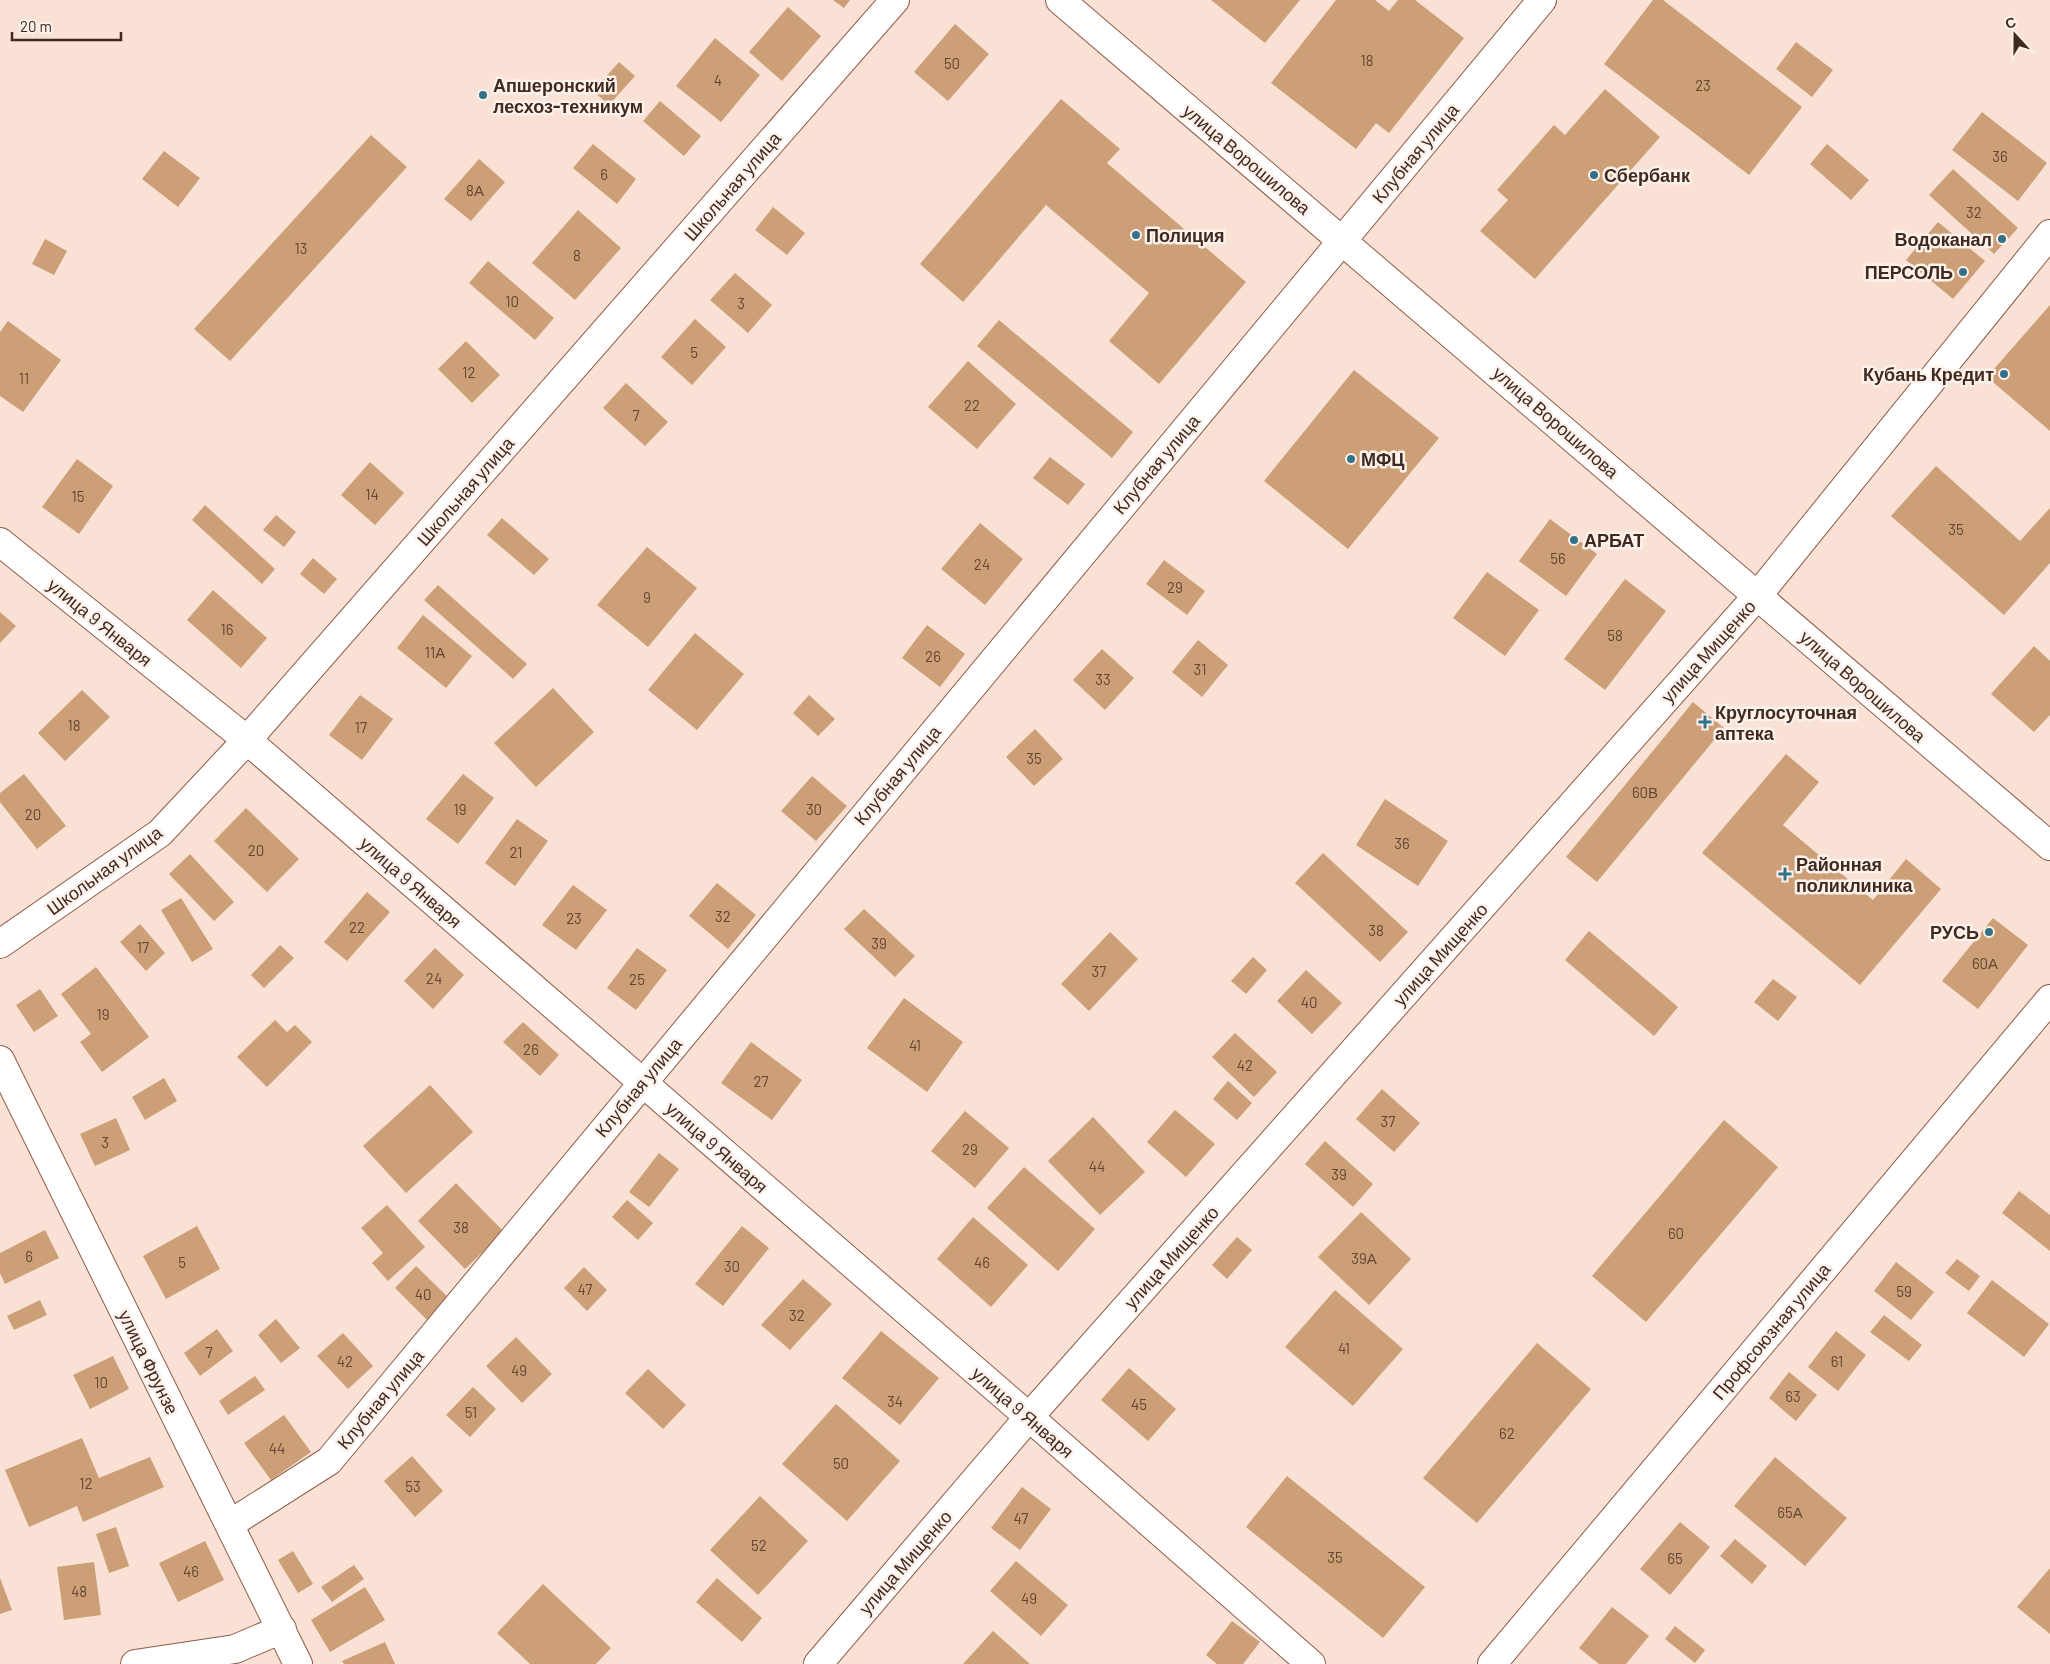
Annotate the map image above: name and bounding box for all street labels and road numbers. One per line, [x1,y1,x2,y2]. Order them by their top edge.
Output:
street label: Клубная улица [1367,98,1464,207]
street label: улица Ворошилова [1179,99,1316,219]
street label: Школьная улица [679,126,786,245]
street label: улица Ворошилова [1489,361,1624,483]
street label: Клубная улица [1108,409,1205,518]
street label: Школьная улица [412,431,519,550]
street label: улица 9 Января [43,573,157,671]
street label: улица Мищенко [1656,595,1760,707]
street label: улица Ворошилова [1796,625,1931,747]
street label: Клубная улица [849,720,946,829]
street label: Школьная улица [42,820,167,919]
street label: улица 9 Января [356,832,466,932]
street label: улица Мищенко [1388,898,1492,1010]
street label: Клубная улица [590,1032,687,1141]
street label: улица 9 Января [662,1097,772,1197]
street label: улица Мищенко [1119,1201,1223,1313]
street label: Профсоюзная улица [1707,1257,1835,1404]
street label: улица Фрунзе [114,1306,184,1418]
street label: Клубная улица [332,1344,429,1453]
street label: улица 9 Января [968,1362,1078,1462]
street label: улица Мищенко [854,1505,956,1619]

